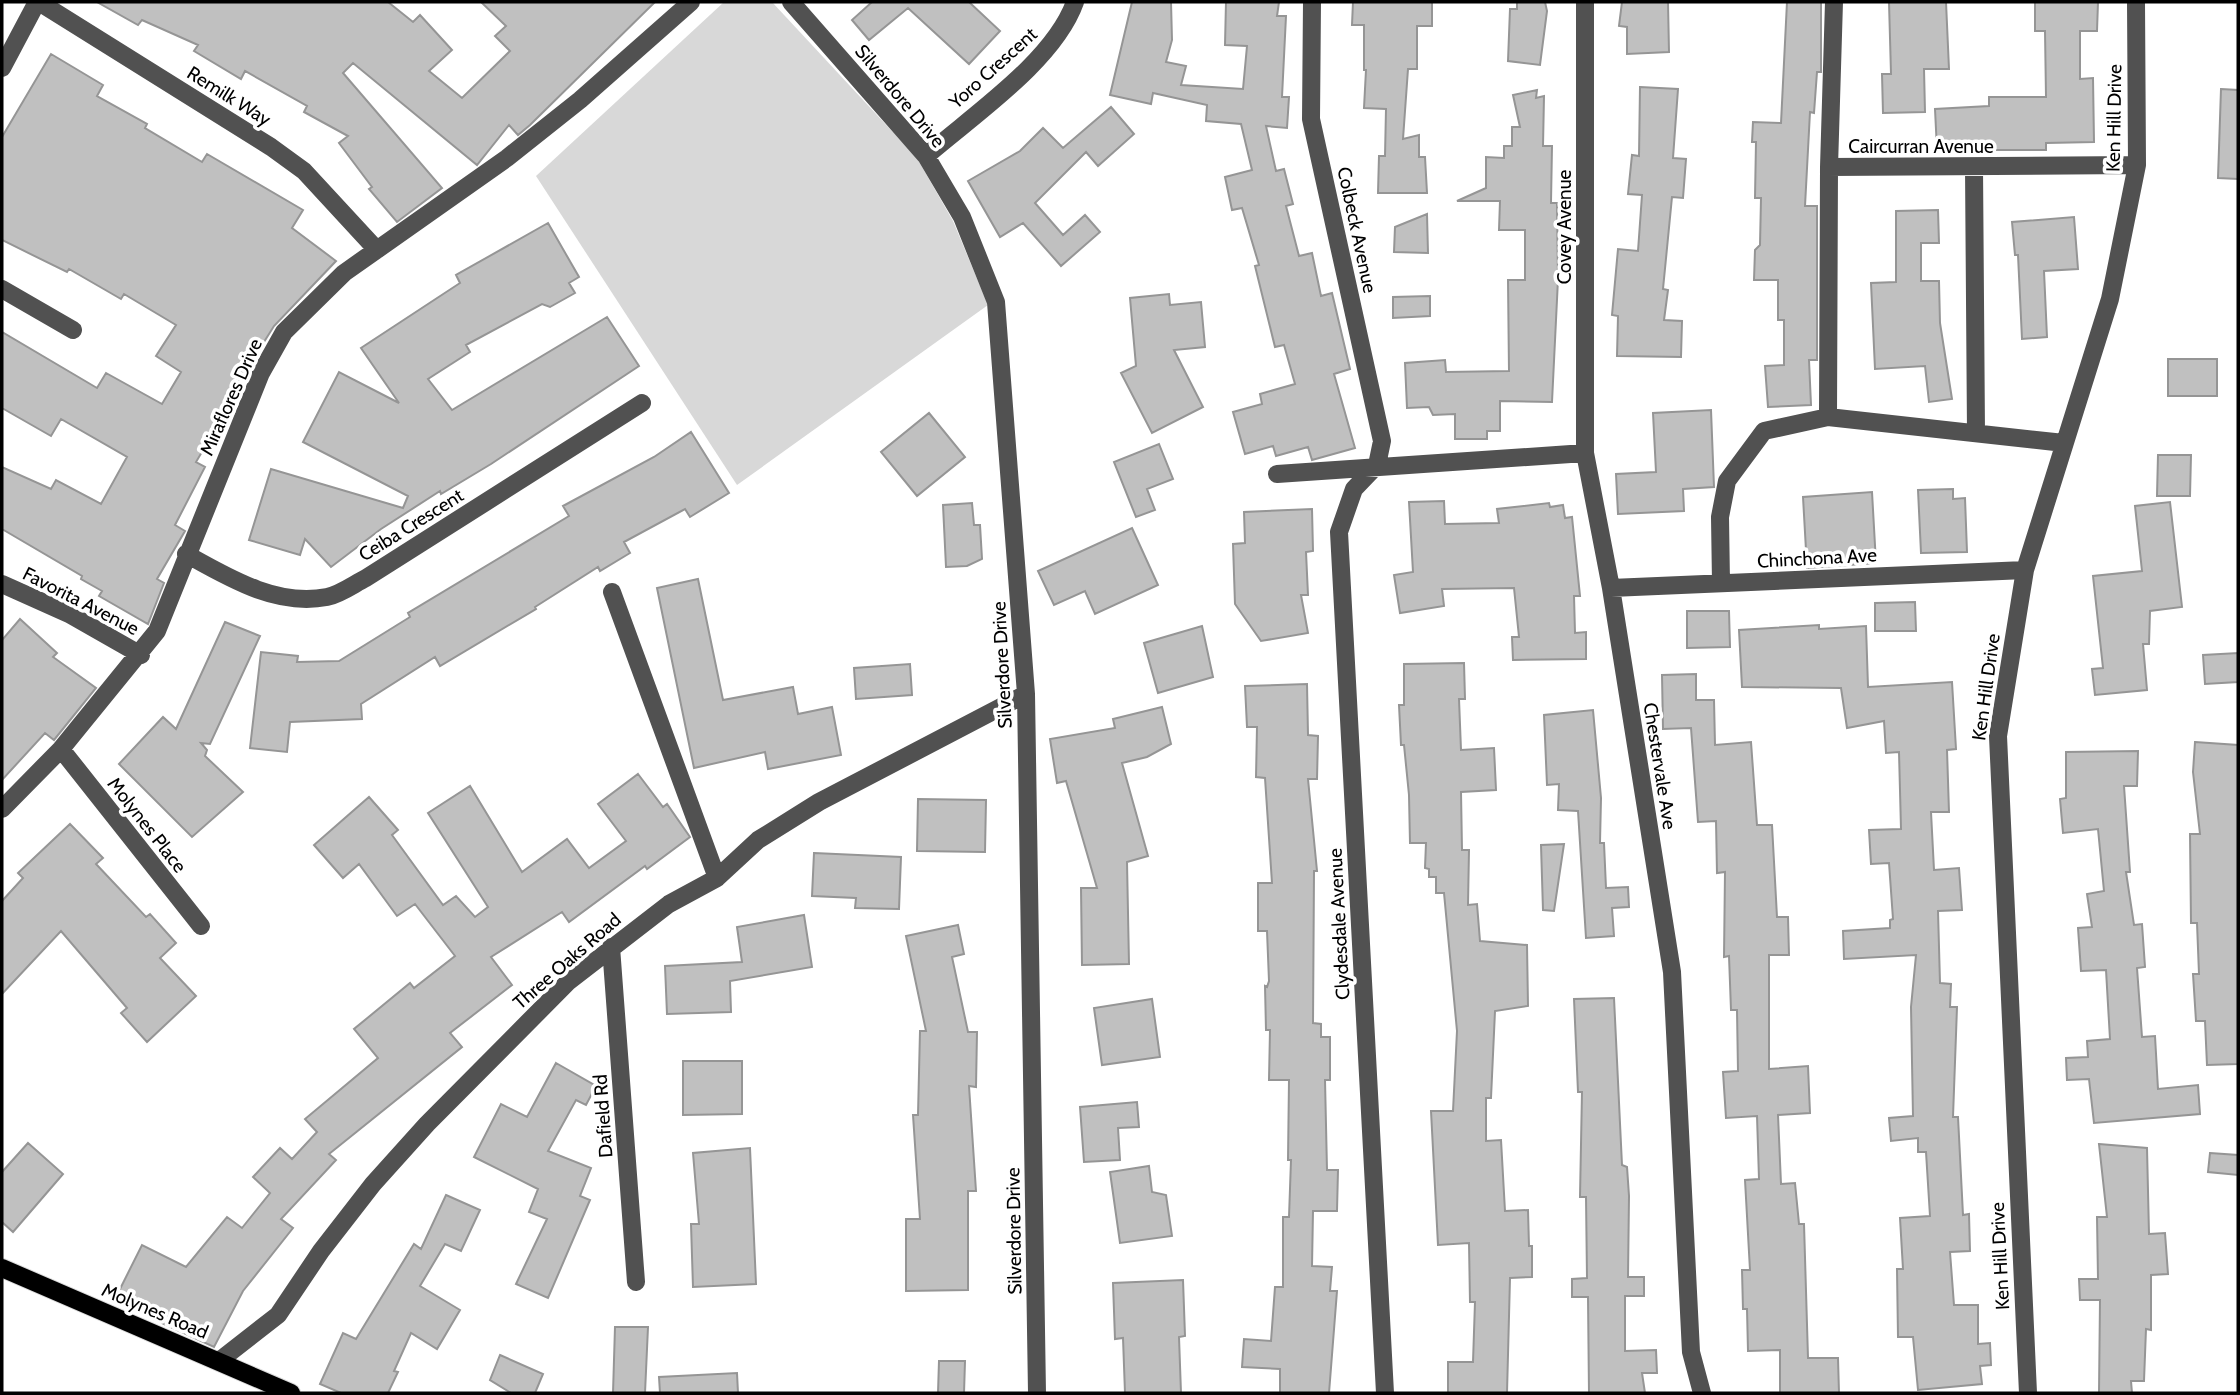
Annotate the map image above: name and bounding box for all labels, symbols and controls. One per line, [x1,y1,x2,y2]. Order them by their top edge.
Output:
street label: Yoro Crescent [944,22,1042,114]
street label: Silverdore Drive [850,40,950,152]
street label: Remilk Way [183,61,275,131]
street label: Ken Hill Drive [2102,64,2126,172]
street label: Caircurran Avenue [1848,135,1994,158]
street label: Colbeck Avenue [1332,165,1382,295]
street label: Covey Avenue [1553,169,1576,284]
street label: Miraflores Drive [195,335,267,459]
street label: Ceiba Crescent [354,483,468,566]
street label: Chinchona Ave [1756,543,1878,573]
street label: Favorita Avenue [19,562,143,640]
street label: Silverdore Drive [987,601,1017,729]
street label: Ken Hill Drive [1967,632,2005,742]
street label: Chestervale Ave [1639,701,1681,831]
street label: Molynes Place [103,773,192,877]
street label: Clydesdale Avenue [1324,847,1354,1000]
street label: Three Oaks Road [508,908,626,1014]
street label: Dafield Rd [589,1074,617,1158]
street label: Silverdore Drive [1001,1167,1027,1295]
street label: Ken Hill Drive [1986,1201,2014,1310]
street label: Molynes Road [98,1278,212,1344]

